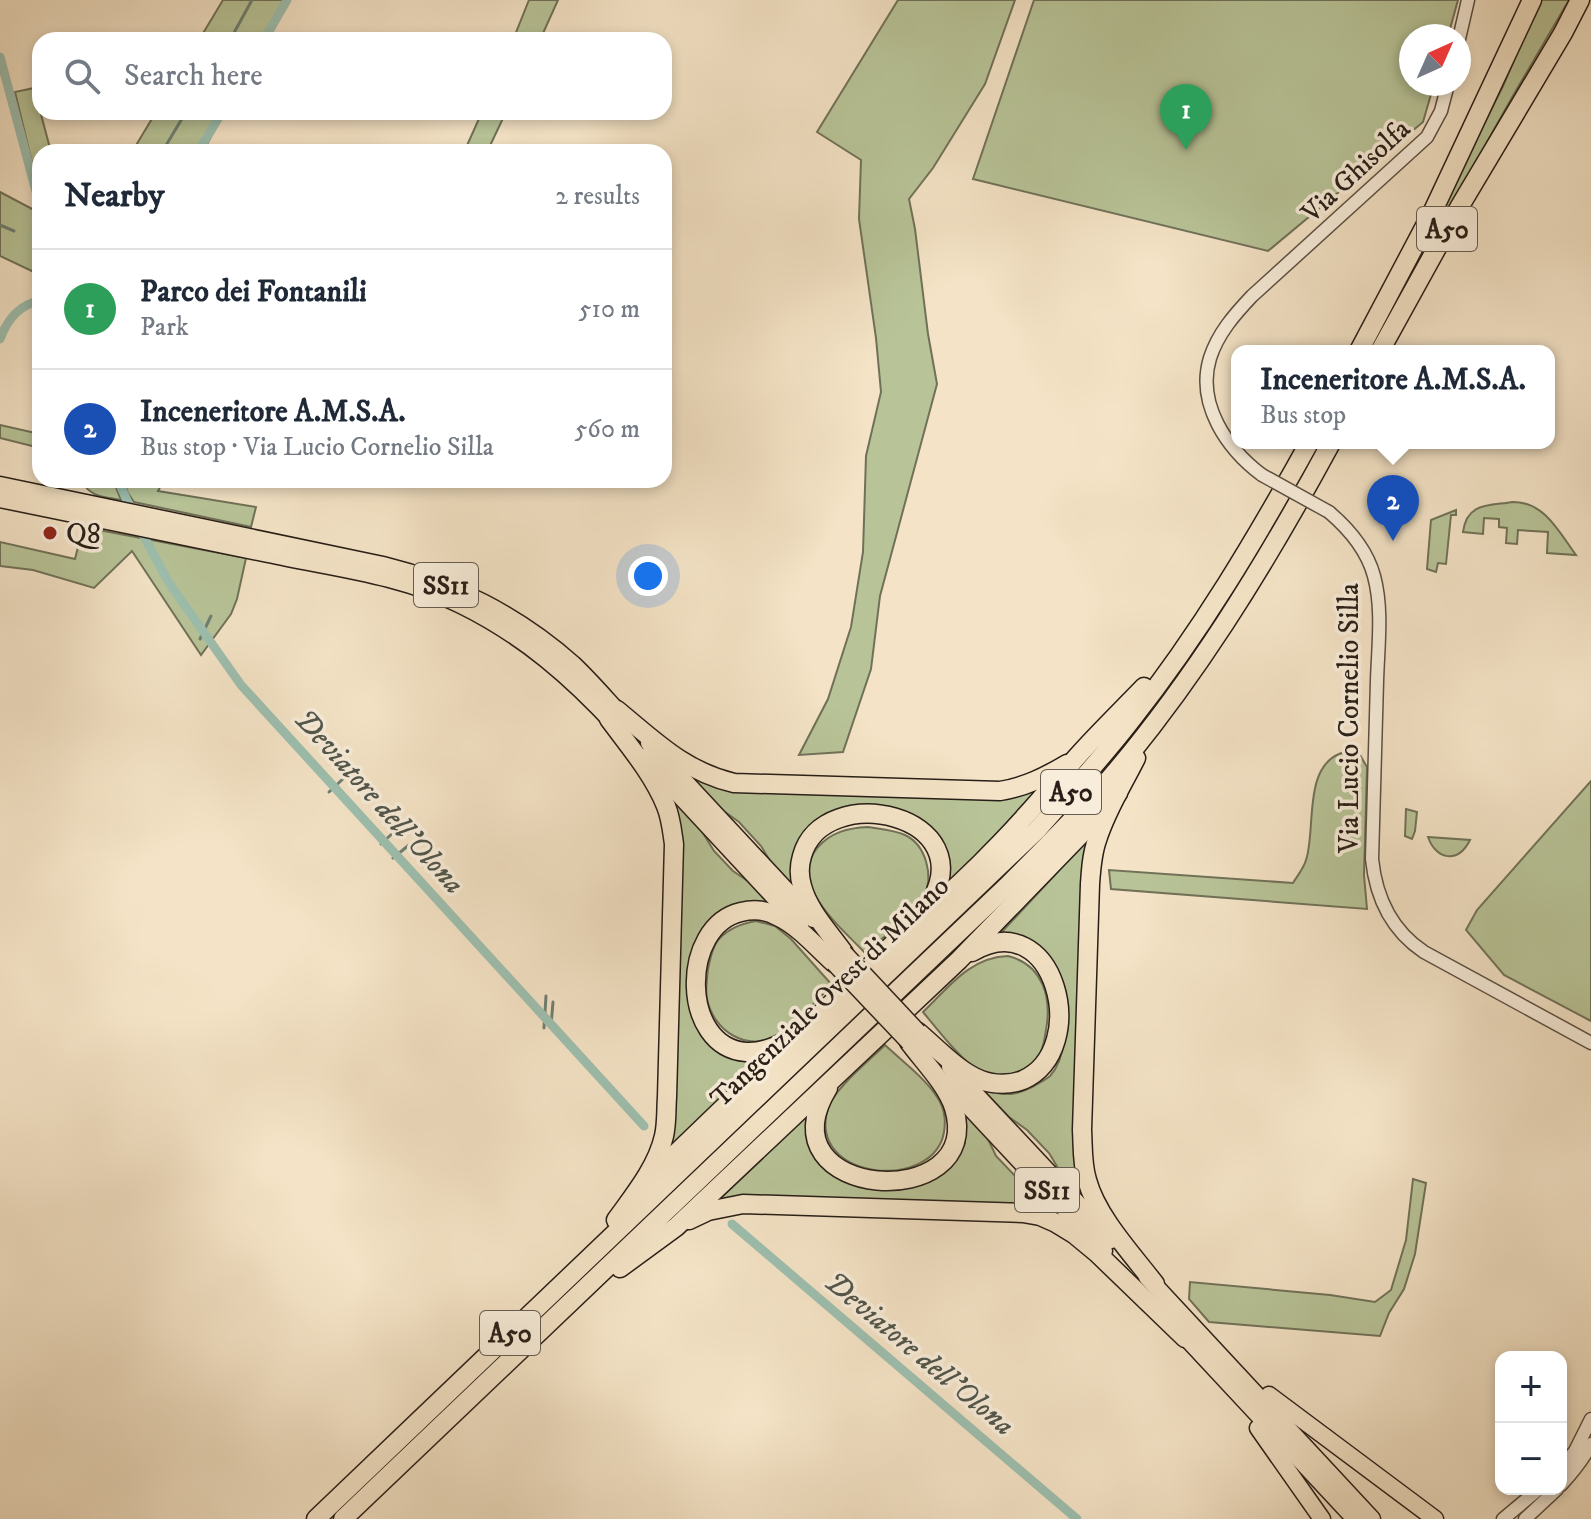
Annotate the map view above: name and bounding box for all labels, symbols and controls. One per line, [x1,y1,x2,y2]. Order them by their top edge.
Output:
north arrow [1399,24,1471,96]
search box [32,32,672,120]
icon: search [60,54,104,98]
text: Search here [124,58,263,95]
pin: 1 [1160,84,1212,150]
street label: Via Ghisolfa [1294,112,1418,231]
text: Nearby [64,175,165,217]
text: 2 results [555,180,640,213]
road number: A50 [1417,207,1477,251]
text: Parco dei Fontanili [140,274,367,311]
text: 1 [85,293,95,326]
text: 510 m [579,293,640,326]
text: Park [140,311,189,344]
popup [1231,345,1555,449]
text: Inceneritore A.M.S.A. [1260,362,1526,399]
text: Inceneritore A.M.S.A. [140,394,406,431]
text: Bus stop [1260,399,1346,432]
text: 2 [84,413,96,446]
text: 560 m [574,413,640,446]
text: Bus stop · Via Lucio Cornelio Silla [140,431,494,464]
pin: 2 [1367,475,1419,541]
place label: Q8 [66,517,101,552]
marker: Q8 [41,524,59,542]
your location [628,556,668,596]
road number: SS11 [414,563,478,607]
street label: Via Lucio Cornelio Silla [1332,583,1367,854]
water label: Deviatore dell'Olona [286,702,472,902]
road number: A50 [1041,770,1101,814]
street label: Tangenziale Ovest di Milano [703,869,957,1115]
road number: SS11 [1015,1168,1079,1212]
water label: Deviatore dell'Olona [816,1264,1022,1444]
road number: A50 [480,1311,540,1355]
map controls [1495,1351,1567,1495]
button: + [1495,1351,1567,1423]
button: − [1495,1423,1567,1495]

